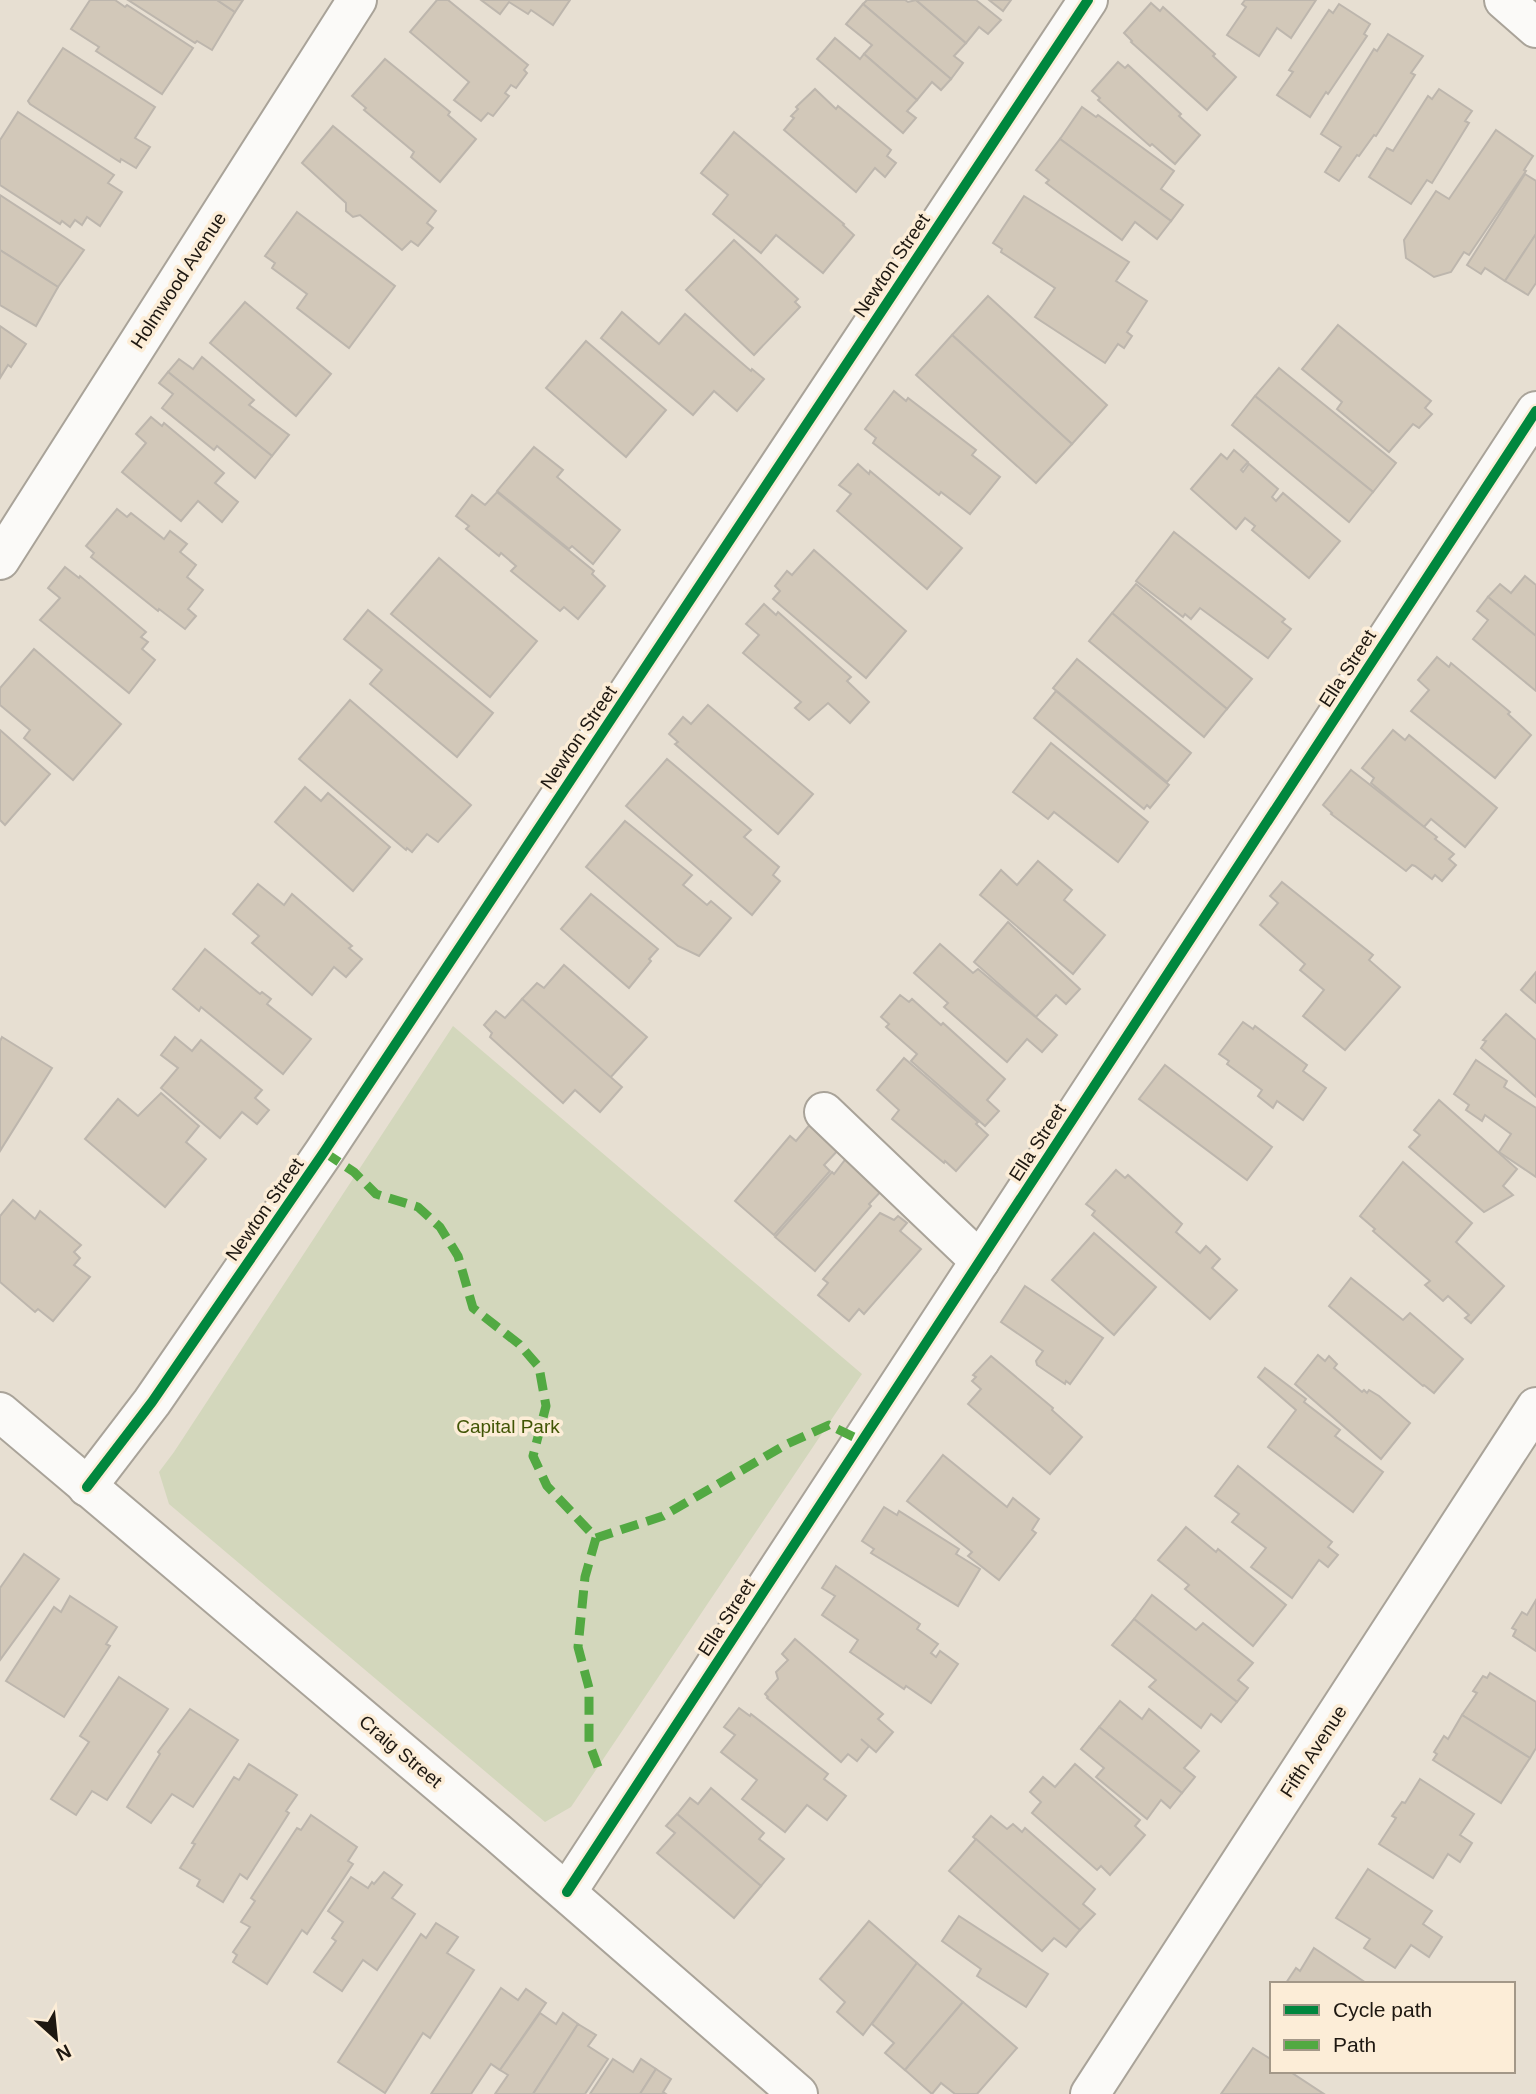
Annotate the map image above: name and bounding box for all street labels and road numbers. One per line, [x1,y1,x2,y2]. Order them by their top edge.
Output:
street label: Holmwood Avenue [127,208,230,352]
street label: Newton Street [849,209,934,321]
street label: Ella Street [1315,625,1380,711]
street label: Newton Street [536,681,621,793]
street label: Ella Street [1005,1099,1070,1185]
street label: Newton Street [221,1153,308,1265]
street label: Ella Street [694,1574,759,1660]
street label: Fifth Avenue [1276,1701,1351,1801]
street label: Craig Street [355,1711,447,1792]

